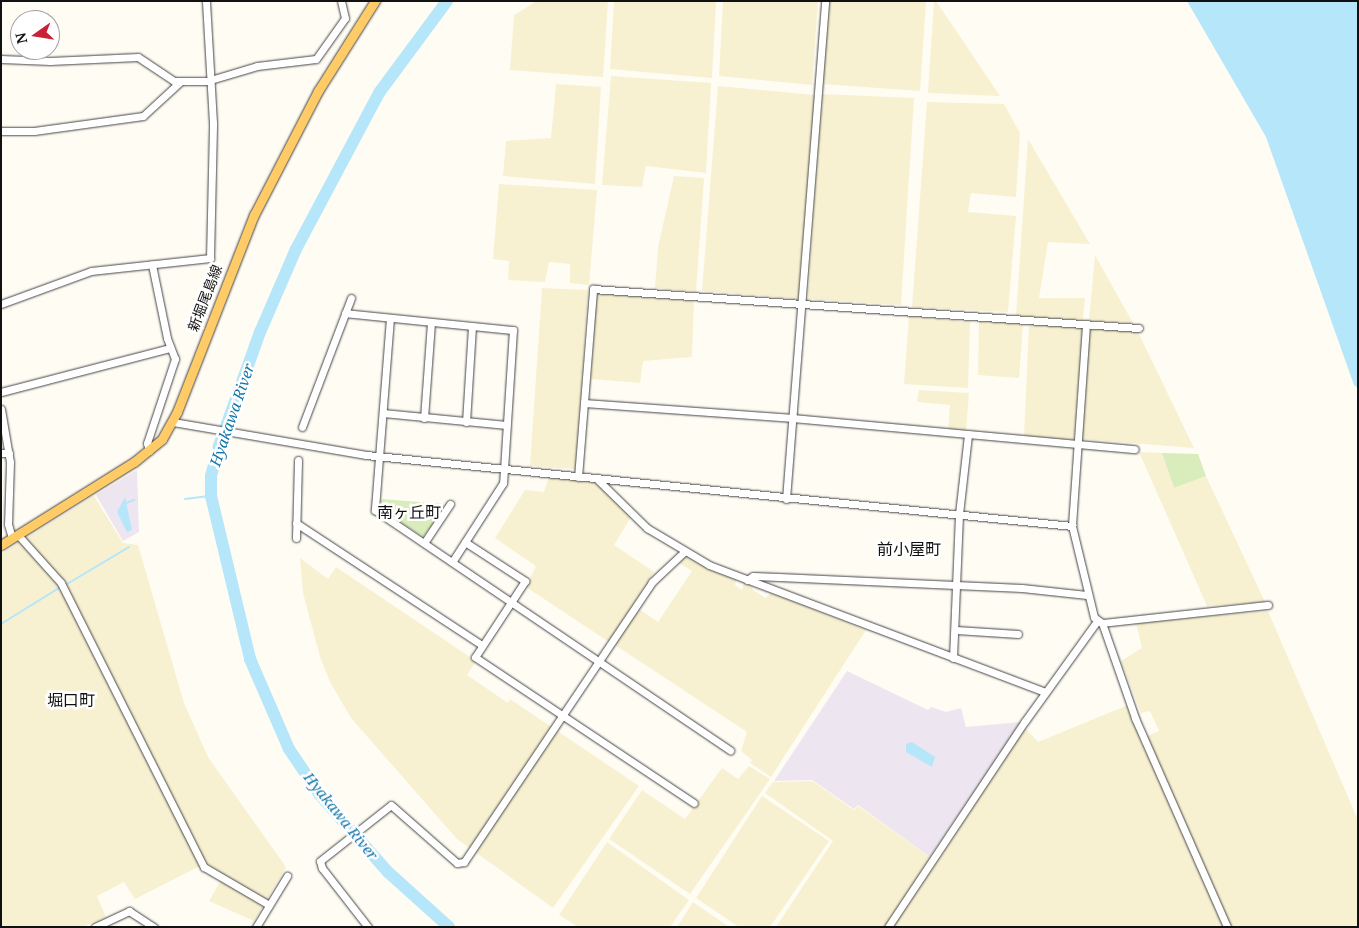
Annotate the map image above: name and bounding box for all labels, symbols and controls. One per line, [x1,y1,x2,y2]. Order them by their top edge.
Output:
north arrow [10,10,60,60]
text: N [10,31,31,46]
street label: 新堀尾島線 [185,262,225,334]
water label: Hyakawa River [206,361,258,469]
district label: 南ヶ丘町 [377,502,441,522]
district label: 前小屋町 [877,539,941,559]
district label: 堀口町 [47,690,95,710]
water label: Hyakawa River [300,769,382,863]

